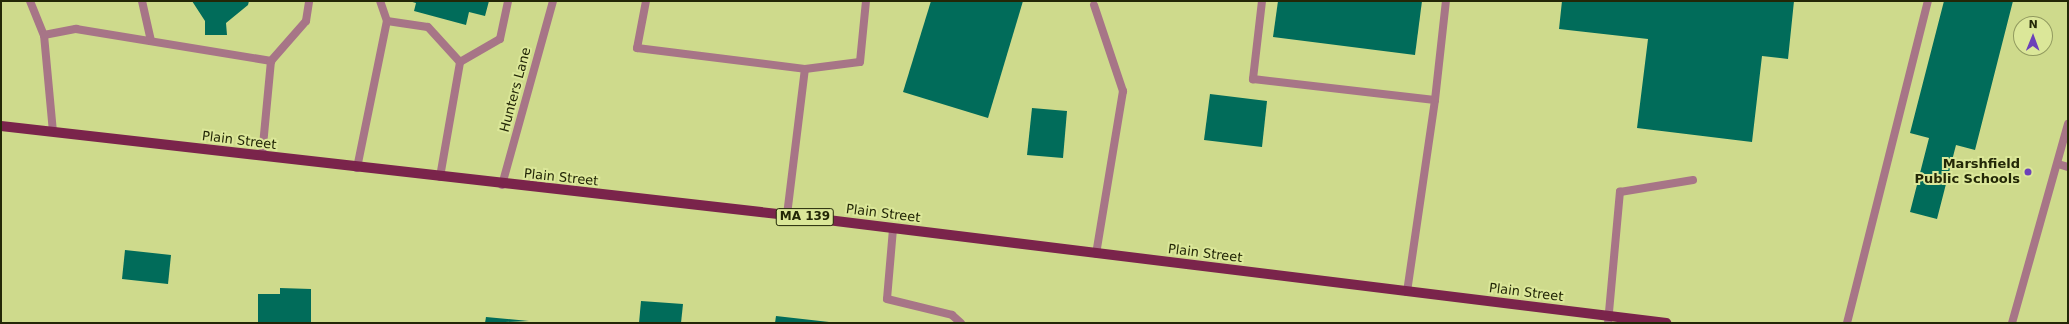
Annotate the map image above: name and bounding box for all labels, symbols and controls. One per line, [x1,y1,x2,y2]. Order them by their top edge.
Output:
north arrow [2013,16,2053,56]
text: N [2028,18,2038,31]
street label: Hunters Lane [497,46,535,134]
street label: Plain Street [201,129,277,153]
place label: Marshfield Public Schools [1914,157,2020,188]
street label: Plain Street [523,166,599,190]
marker: Marshfield Public Schools [2023,167,2033,177]
street label: Plain Street [845,202,921,226]
road number: MA 139 [775,207,835,227]
street label: Plain Street [1167,242,1243,266]
street label: Plain Street [1488,281,1564,305]

